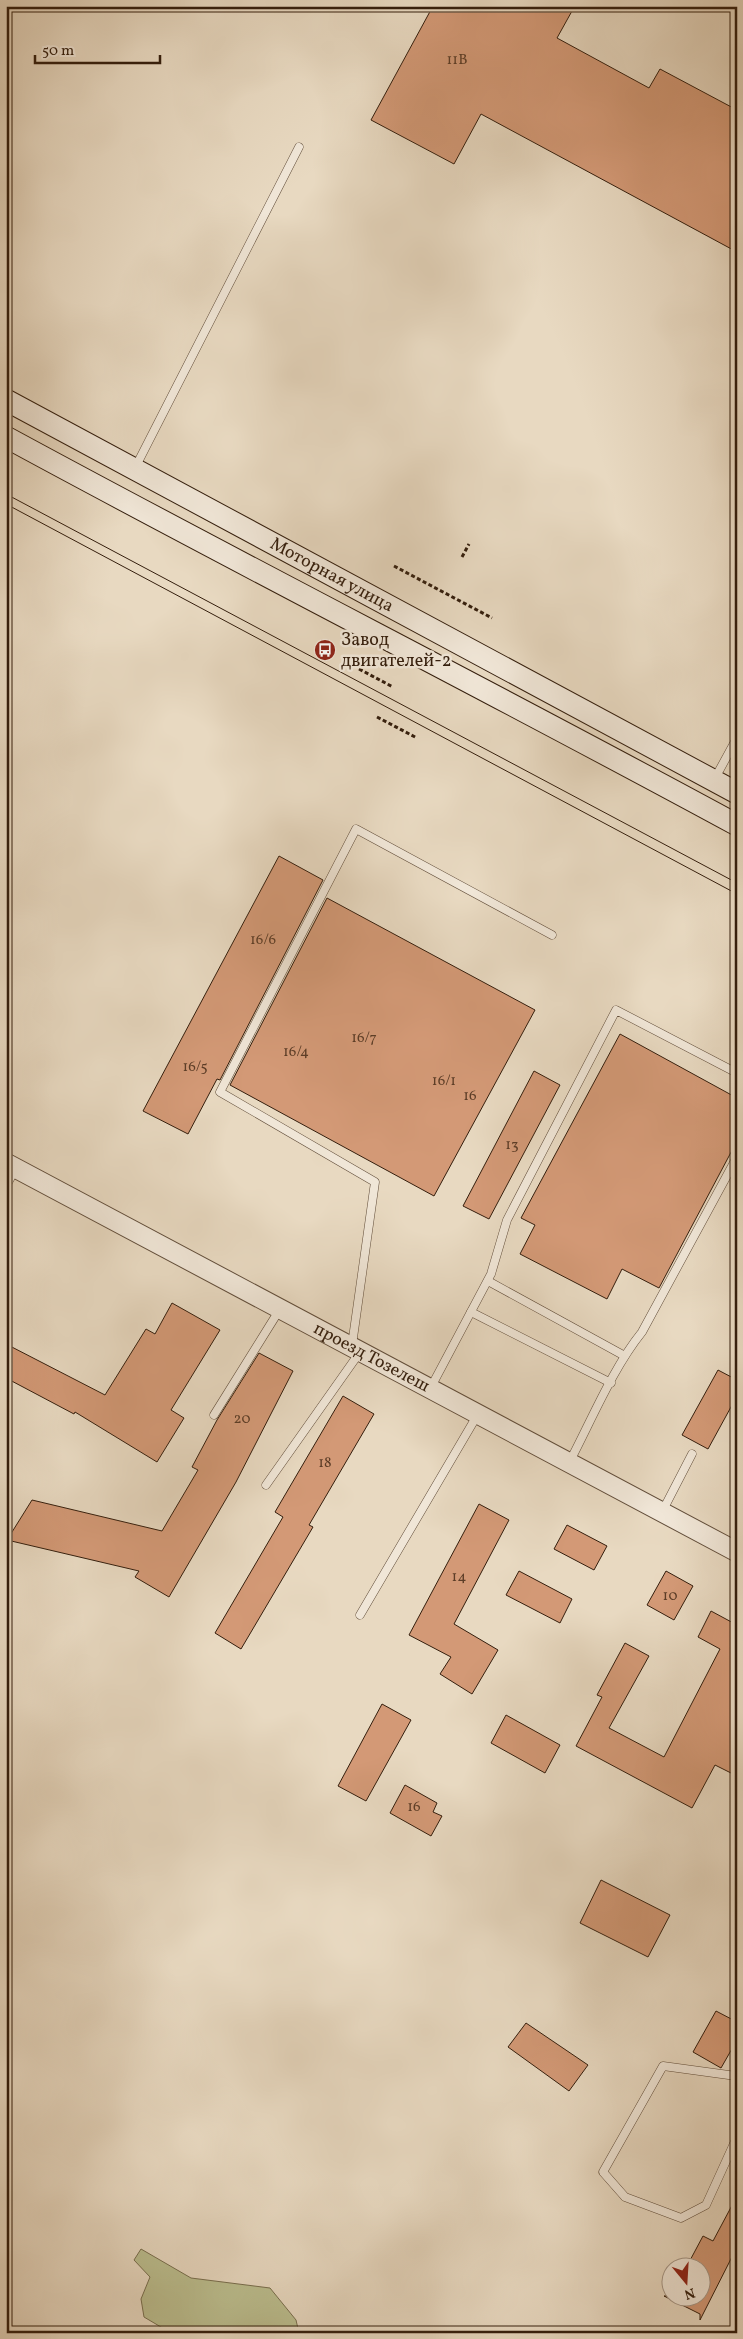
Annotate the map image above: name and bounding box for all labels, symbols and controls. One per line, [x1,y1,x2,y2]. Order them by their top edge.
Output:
scale bar [35,32,160,64]
text: 50 m [42,41,74,62]
house number: 11В [447,50,468,71]
street label: Моторная улица [265,532,398,619]
place label: Завод двигателей-2 [341,628,451,674]
bus stop icon: Завод двигателей-2 [313,638,337,662]
house number: 16/6 [250,930,276,951]
house number: 16/7 [351,1028,377,1049]
house number: 16/4 [283,1042,309,1063]
house number: 16/5 [182,1057,208,1078]
house number: 16/1 [432,1071,456,1092]
house number: 16 [463,1086,477,1107]
house number: 13 [505,1135,519,1156]
street label: проезд Тозелеш [309,1316,434,1399]
house number: 20 [234,1409,250,1430]
house number: 18 [318,1453,332,1474]
house number: 14 [452,1567,466,1588]
house number: 10 [663,1586,677,1607]
house number: 16 [407,1797,421,1818]
north arrow [660,2256,710,2306]
text: N [682,2282,697,2304]

